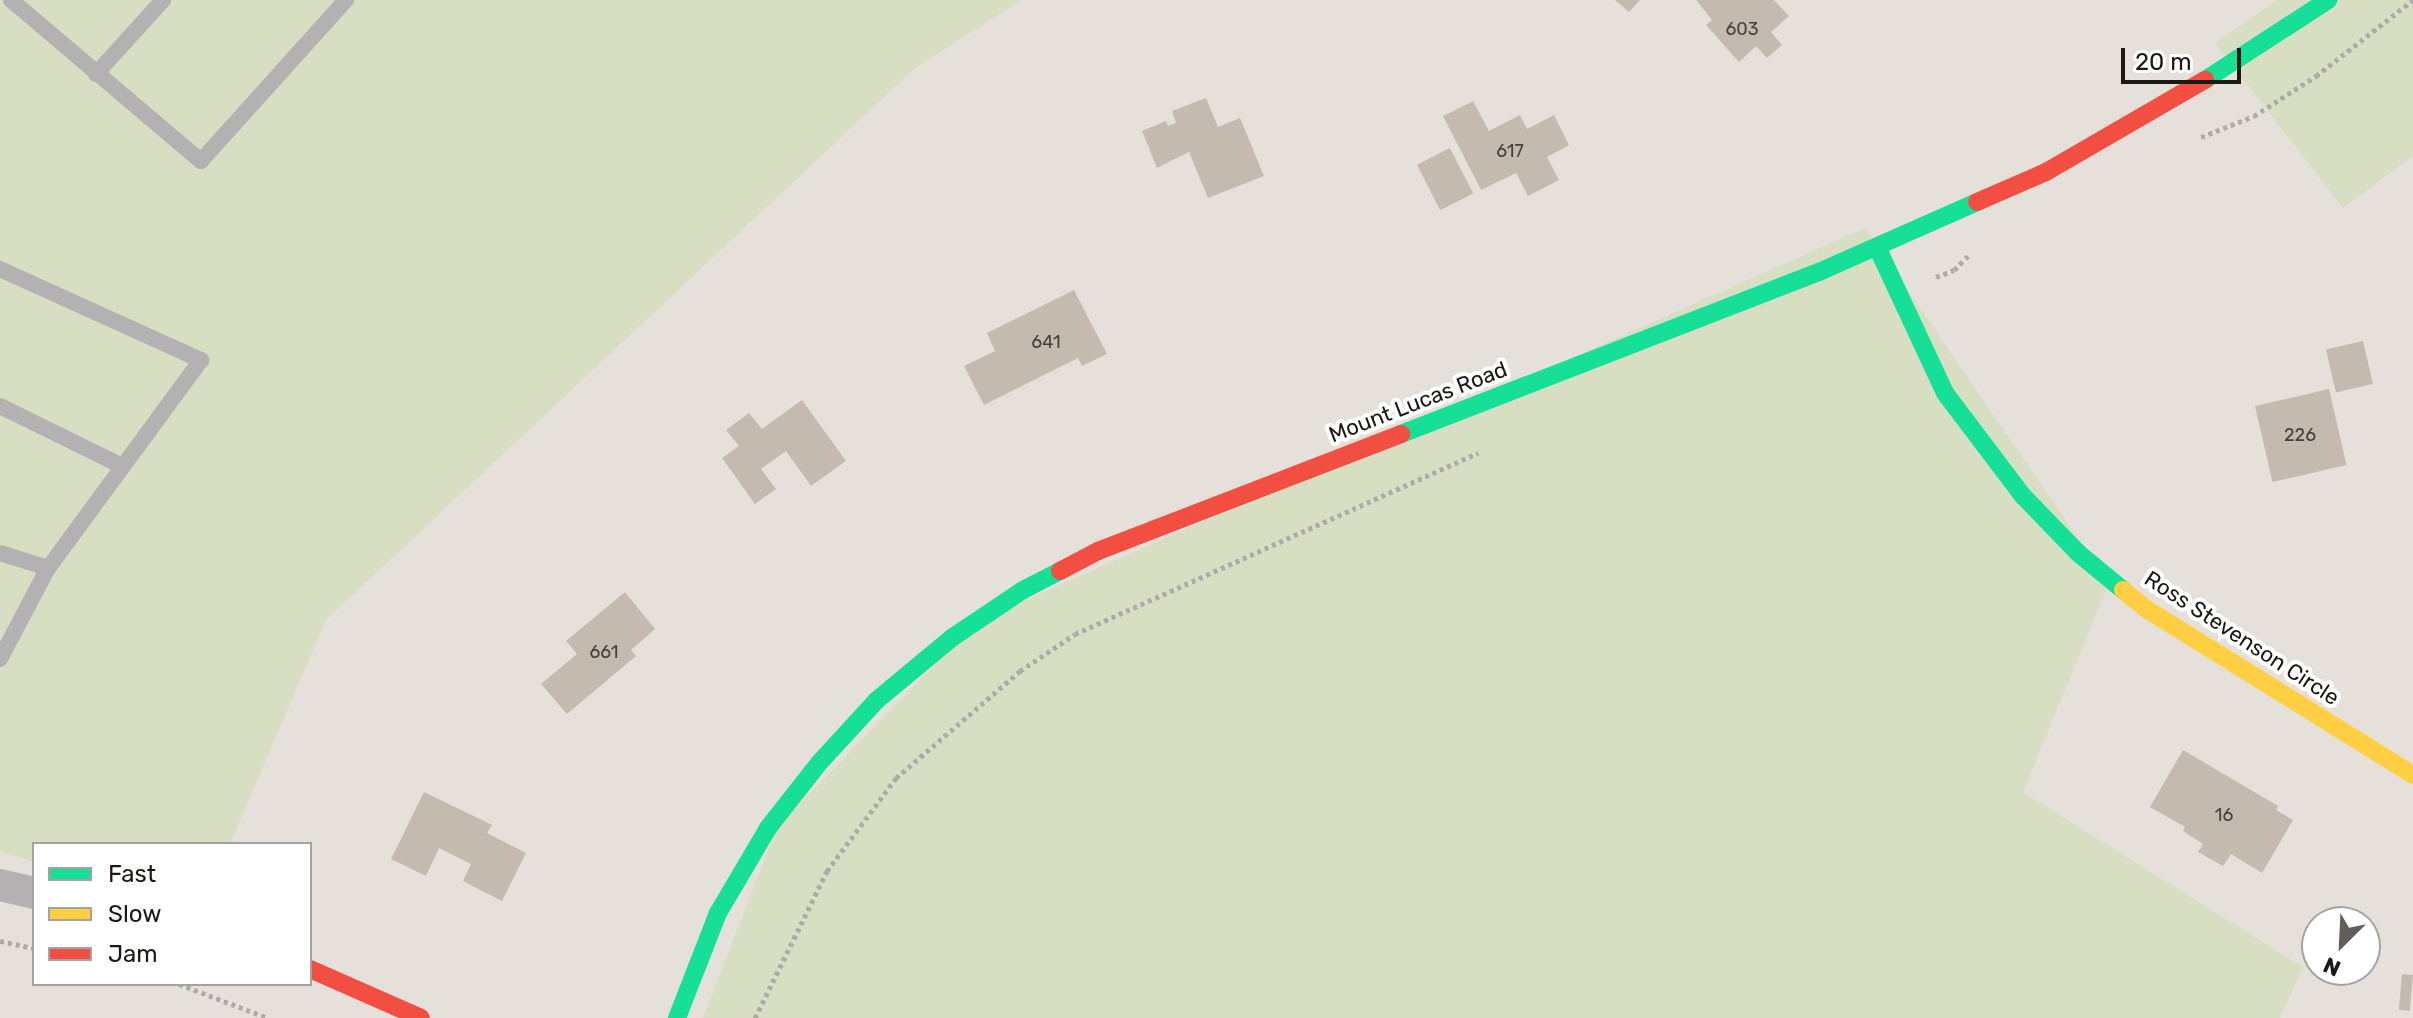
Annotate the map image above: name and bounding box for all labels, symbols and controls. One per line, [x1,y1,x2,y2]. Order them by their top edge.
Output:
house number: 603 [1725,18,1759,40]
scale bar [2125,32,2245,82]
text: 20 m [2135,48,2192,76]
house number: 617 [1496,140,1524,162]
house number: 641 [1031,331,1061,353]
street label: Mount Lucas Road [1325,356,1511,448]
house number: 226 [2284,424,2316,446]
street label: Ross Stevenson Circle [2140,565,2344,711]
house number: 661 [590,641,618,663]
house number: 16 [2215,804,2233,826]
legend [32,842,312,986]
text: Fast [108,860,156,888]
text: Slow [108,900,161,928]
north arrow [2301,906,2381,986]
text: Jam [108,940,158,968]
text: N [2319,951,2345,982]

